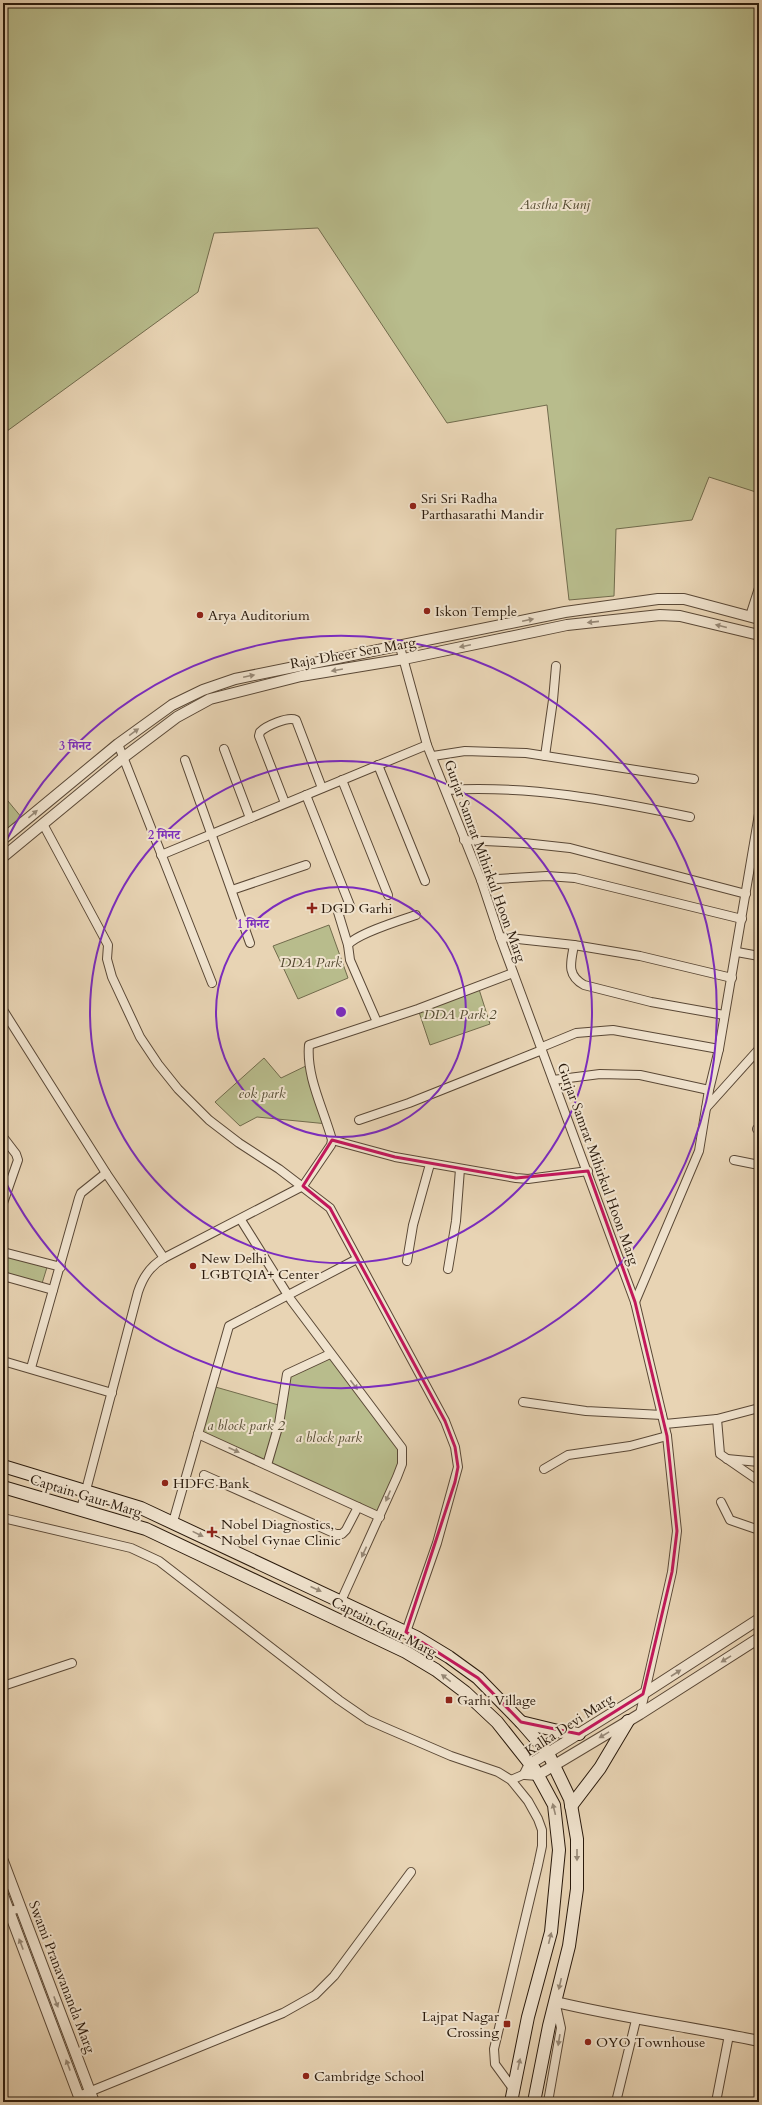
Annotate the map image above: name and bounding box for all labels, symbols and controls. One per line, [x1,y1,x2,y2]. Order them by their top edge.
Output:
park label: Aastha Kunj [519,195,591,214]
place label: Sri Sri Radha Parthasarathi Mandir [421,489,545,524]
marker: Sri Sri Radha Parthasarathi Mandir [408,501,418,511]
place label: Iskon Temple [435,602,517,621]
place label: Arya Auditorium [208,606,310,625]
marker: Iskon Temple [422,606,432,616]
marker: Arya Auditorium [195,610,205,620]
one-way arrow [522,617,534,623]
one-way arrow [587,619,599,626]
one-way arrow [715,622,727,628]
street label: Raja Dheer Sen Marg [289,633,418,673]
one-way arrow [459,644,471,650]
one-way arrow [331,667,343,673]
one-way arrow [243,673,256,679]
one-way arrow [129,729,139,737]
text: 3 मिनट [59,738,92,754]
street label: Gurjar Samrat Mihirkul Hoon Marg [439,757,531,965]
one-way arrow [28,810,38,819]
text: 2 मिनट [148,827,181,843]
place label: DGD Garhi [321,899,393,918]
marker: DGD Garhi [306,902,318,914]
text: 1 मिनट [237,916,270,932]
park label: DDA Park [280,953,342,972]
centre of rings [334,1005,348,1019]
park label: DDA Park 2 [424,1005,497,1024]
street label: Gurjar Samrat Mihirkul Hoon Marg [552,1060,644,1268]
park label: eok park [238,1084,286,1103]
place label: New Delhi LGBTQIA+ Center [201,1249,320,1284]
marker: New Delhi LGBTQIA+ Center [188,1261,198,1271]
one-way arrow [350,1380,358,1390]
park label: a block park 2 [207,1416,286,1435]
park label: a block park [296,1428,362,1447]
one-way arrow [228,1447,239,1453]
street label: Captain Gaur Marg [28,1470,144,1522]
place label: HDFC Bank [173,1474,250,1493]
marker: HDFC Bank [160,1478,170,1488]
one-way arrow [385,1491,391,1503]
place label: Nobel Diagnostics, Nobel Gynae Clinic [221,1515,341,1550]
marker: Nobel Diagnostics, Nobel Gynae Clinic [206,1526,218,1538]
one-way arrow [192,1531,204,1537]
one-way arrow [360,1546,367,1558]
one-way arrow [310,1586,321,1592]
street label: Captain Gaur Marg [328,1592,440,1662]
one-way arrow [721,1655,731,1663]
one-way arrow [670,1669,682,1676]
one-way arrow [441,1674,451,1682]
street label: Kalka Devi Marg [521,1689,617,1761]
place label: Garhi Village [457,1691,536,1710]
marker: Garhi Village [444,1695,454,1705]
one-way arrow [598,1732,610,1739]
one-way arrow [550,1802,556,1815]
one-way arrow [574,1849,580,1862]
street label: Swami Pranavananda Marg [24,1898,100,2056]
one-way arrow [547,1931,553,1944]
one-way arrow [18,1938,24,1950]
one-way arrow [557,1978,563,1990]
one-way arrow [54,1996,60,2008]
place label: Lajpat Nagar Crossing [422,2007,500,2042]
marker: Lajpat Nagar Crossing [502,2019,512,2029]
place label: OYO Townhouse [596,2033,705,2052]
one-way arrow [556,2034,562,2046]
marker: OYO Townhouse [583,2037,593,2047]
one-way arrow [516,2058,522,2070]
one-way arrow [64,2059,70,2071]
place label: Cambridge School [314,2067,425,2086]
marker: Cambridge School [301,2071,311,2081]

